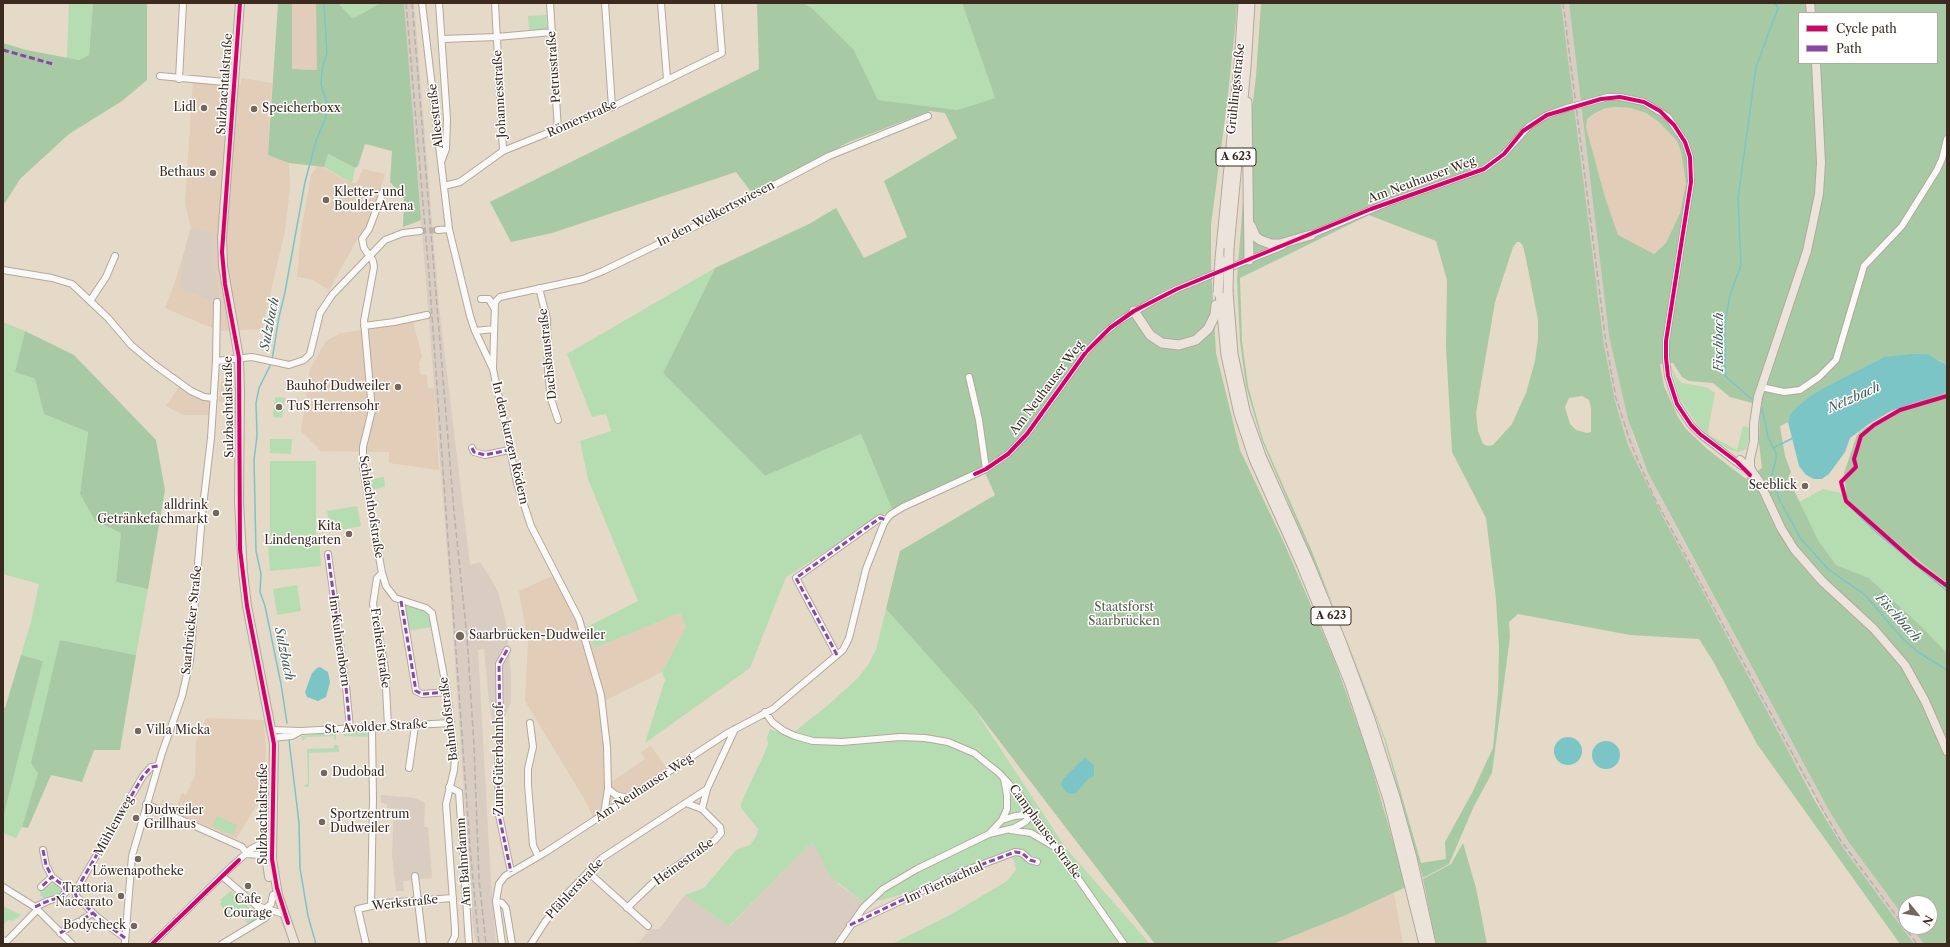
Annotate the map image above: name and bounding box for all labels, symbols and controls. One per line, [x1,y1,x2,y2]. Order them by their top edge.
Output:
legend [1798,12,1938,64]
text: Cycle path [1836,21,1897,36]
street label: Petrusstraße [544,31,564,103]
street label: Sulzbachtalstraße [214,33,236,135]
text: Path [1836,41,1862,56]
street label: Grühlingsstraße [1224,43,1248,135]
street label: Johannesstraße [491,50,509,138]
street label: Alleestraße [425,83,447,149]
street label: Römerstraße [545,97,619,141]
place label: Lidl [174,101,196,115]
place label: Speicherboxx [262,102,341,116]
marker: Lidl [199,103,209,113]
marker: Speicherboxx [249,104,259,114]
road number: A 623 [1216,148,1256,166]
street label: Am Neuhauser Weg [1366,154,1478,206]
place label: Bethaus [159,166,205,180]
marker: Bethaus [208,168,218,178]
street label: In den Welkertswiesen [655,178,777,250]
place label: Kletter- und BoulderArena [334,186,414,214]
marker: Kletter- und BoulderArena [321,195,331,205]
water label: Sulzbach [257,296,283,352]
street label: Dachsbaustraße [536,308,560,400]
water label: Fischbach [1711,312,1727,372]
street label: Am Neuhauser Weg [1007,338,1087,438]
street label: Sulzbachtalstraße [221,356,237,458]
place label: Bauhof Dudweiler [286,380,390,394]
street label: In den kurzen Rödern [489,380,531,506]
water label: Netzbach [1825,380,1883,416]
marker: Bauhof Dudweiler [393,382,403,392]
place label: TuS Herrensohr [287,400,379,414]
marker: TuS Herrensohr [274,402,284,412]
street label: Schlachthofstraße [356,455,386,559]
place label: Seeblick [1749,479,1797,493]
marker: Seeblick [1800,481,1810,491]
place label: alldrink Getränkefachmarkt [97,499,208,527]
marker: alldrink Getränkefachmarkt [211,508,221,518]
place label: Kita Lindengarten [264,520,341,548]
marker: Kita Lindengarten [344,529,354,539]
street label: Saarbrücker Straße [179,565,205,675]
water label: Fischbach [1872,591,1924,645]
street label: Im Kuhnenborn [325,594,353,688]
park label: Staatsforst Saarbrücken [1088,601,1160,629]
street label: Freiheitstraße [367,607,393,689]
road number: A 623 [1311,607,1351,625]
water label: Sulzbach [271,626,297,682]
place label: Saarbrücken-Dudweiler [469,629,605,643]
marker: Saarbrücken-Dudweiler [454,630,466,642]
street label: Bahnhofstraße [437,676,461,762]
street label: Zum Güterbahnhof [493,705,507,815]
street label: St. Avolder Straße [324,717,428,737]
place label: Villa Micka [146,724,210,738]
marker: Villa Micka [133,726,143,736]
street label: Am Neuhauser Weg [592,751,696,825]
street label: Sulzbachtalstraße [257,763,271,865]
place label: Dudobad [332,766,385,780]
marker: Dudobad [319,768,329,778]
street label: Camphauser Straße [1006,782,1084,882]
street label: Mühlenweg [92,793,136,859]
place label: Dudweiler Grillhaus [144,804,204,832]
place label: Sportzentrum Dudweiler [330,808,409,836]
marker: Dudweiler Grillhaus [131,813,141,823]
marker: Sportzentrum Dudweiler [317,817,327,827]
street label: Am Bahndamm [454,817,474,907]
street label: Heinestraße [651,835,717,889]
marker: Löwenapotheke [133,854,143,864]
street label: Pfählerstraße [543,856,607,922]
street label: Im Tierbachtal [902,859,986,907]
place label: Löwenapotheke [92,865,184,879]
marker: Cafe Courage [243,881,253,891]
place label: Trattoria Naccarato [55,882,113,910]
marker: Trattoria Naccarato [116,891,126,901]
street label: Werkstraße [371,892,439,914]
place label: Cafe Courage [224,893,272,921]
north arrow [1898,895,1938,935]
text: N [1919,913,1936,928]
place label: Bodycheck [63,919,126,933]
marker: Bodycheck [129,921,139,931]

